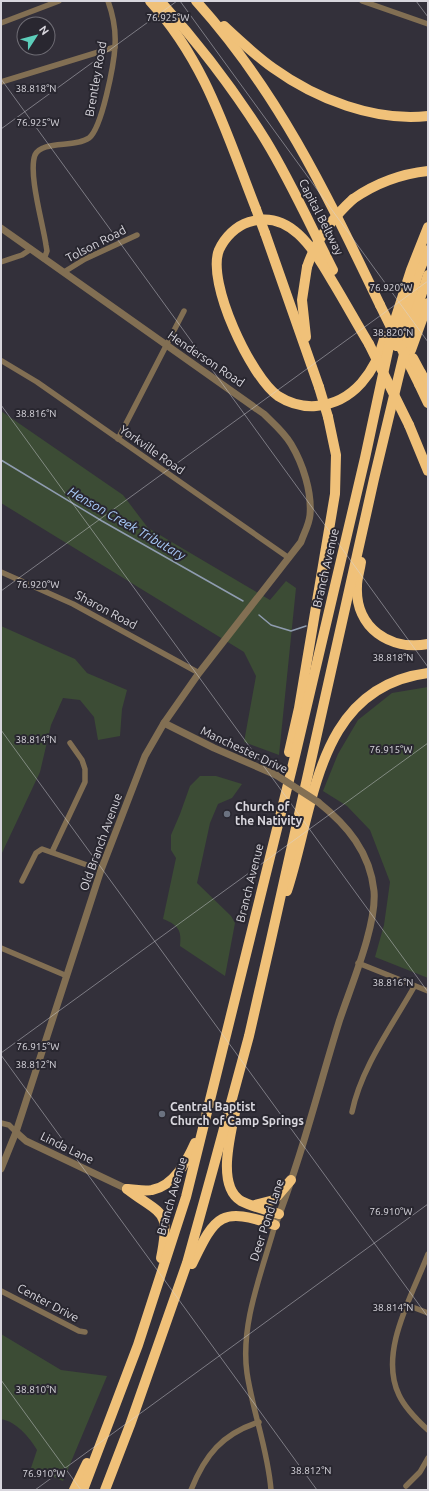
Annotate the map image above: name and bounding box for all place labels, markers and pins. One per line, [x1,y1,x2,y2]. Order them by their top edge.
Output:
place label: Church of the Nativity [235,800,303,827]
marker: Church of the Nativity [222,809,232,819]
place label: Central Baptist Church of Camp Springs [170,1100,304,1127]
marker: Central Baptist Church of Camp Springs [157,1109,167,1119]

